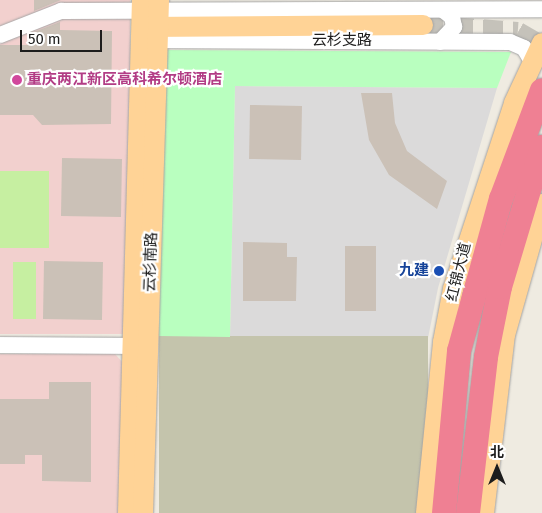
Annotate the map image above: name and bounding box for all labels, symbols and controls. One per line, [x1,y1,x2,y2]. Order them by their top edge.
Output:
scale bar [22,20,105,52]
text: 50 m [28,30,61,48]
street label: 云杉支路 [312,32,372,50]
place label: 重庆两江新区高科希尔顿酒店 [27,71,222,89]
marker: 重庆两江新区高科希尔顿酒店 [11,74,23,86]
street label: 云杉南路 [141,232,161,292]
street label: 红锦大道 [443,241,475,303]
place label: 九建 [399,262,429,280]
marker: 九建 [433,265,445,277]
north arrow [472,443,522,493]
text: 北 [490,444,504,461]

